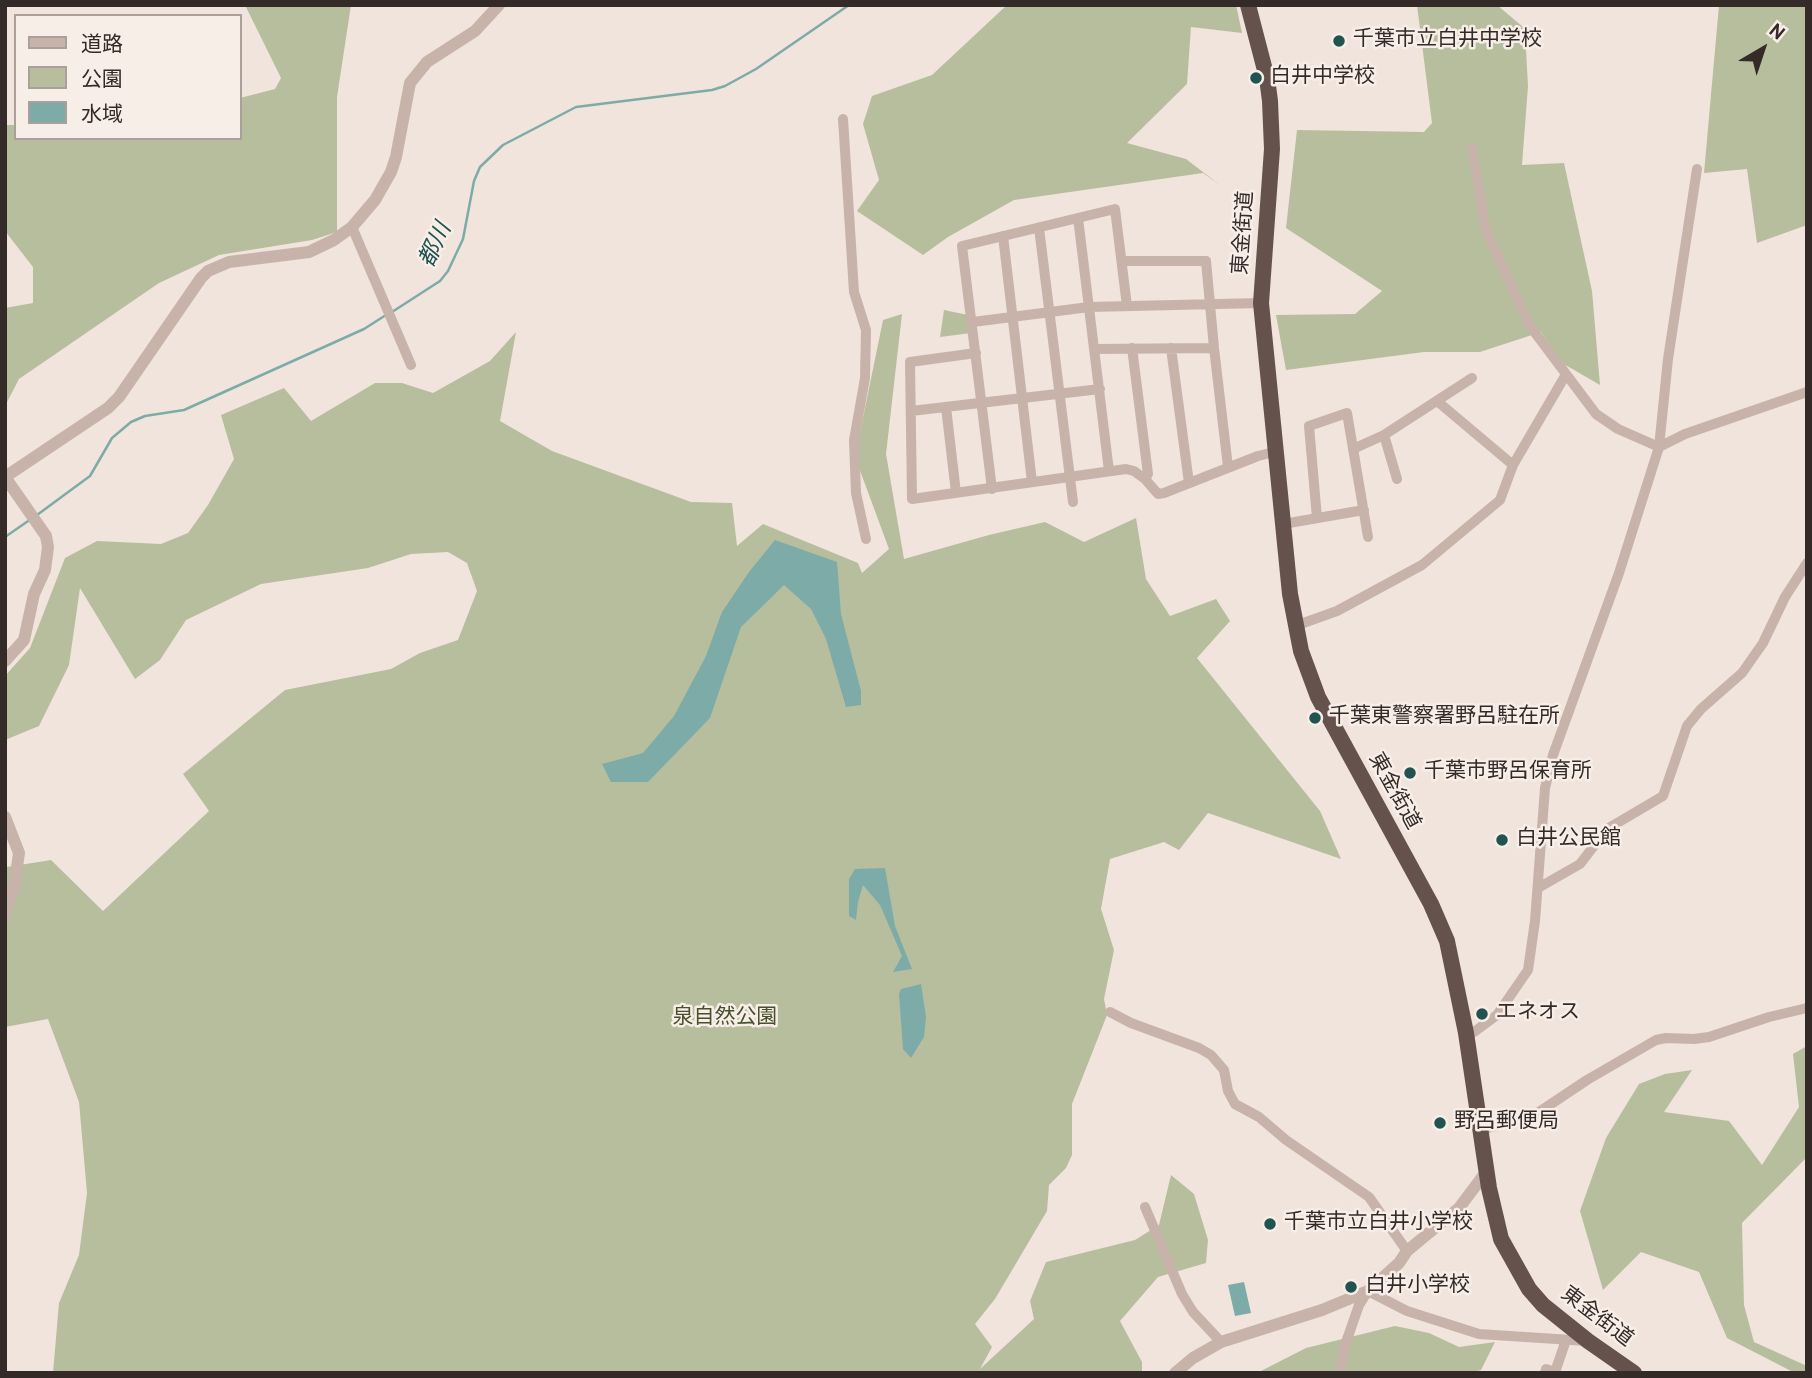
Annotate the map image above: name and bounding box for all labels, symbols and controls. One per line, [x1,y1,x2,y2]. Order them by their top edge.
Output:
legend [14,14,242,140]
north arrow [1728,14,1798,84]
text: N [1763,19,1789,46]
place label: 千葉市立白井中学校 [1353,28,1542,54]
text: 道路 [81,32,123,59]
marker: 千葉市立白井中学校 [1331,33,1347,49]
place label: 白井中学校 [1270,65,1375,91]
text: 公園 [81,67,123,94]
marker: 白井中学校 [1248,70,1264,86]
text: 水域 [81,102,123,129]
street label: 東金街道 [1230,190,1260,276]
water label: 都川 [415,219,459,273]
place label: 千葉東警察署野呂駐在所 [1329,705,1560,731]
marker: 千葉東警察署野呂駐在所 [1307,710,1323,726]
street label: 東金街道 [1362,749,1424,835]
place label: 千葉市野呂保育所 [1424,760,1592,786]
marker: 千葉市野呂保育所 [1402,765,1418,781]
place label: 白井公民館 [1516,827,1621,853]
marker: 白井公民館 [1494,832,1510,848]
place label: エネオス [1496,1001,1580,1027]
park label: 泉自然公園 [673,1006,777,1032]
marker: エネオス [1474,1006,1490,1022]
place label: 野呂郵便局 [1454,1110,1559,1136]
marker: 野呂郵便局 [1432,1115,1448,1131]
place label: 千葉市立白井小学校 [1284,1211,1473,1237]
marker: 千葉市立白井小学校 [1262,1216,1278,1232]
place label: 白井小学校 [1365,1274,1470,1300]
marker: 白井小学校 [1343,1279,1359,1295]
street label: 東金街道 [1555,1283,1637,1353]

